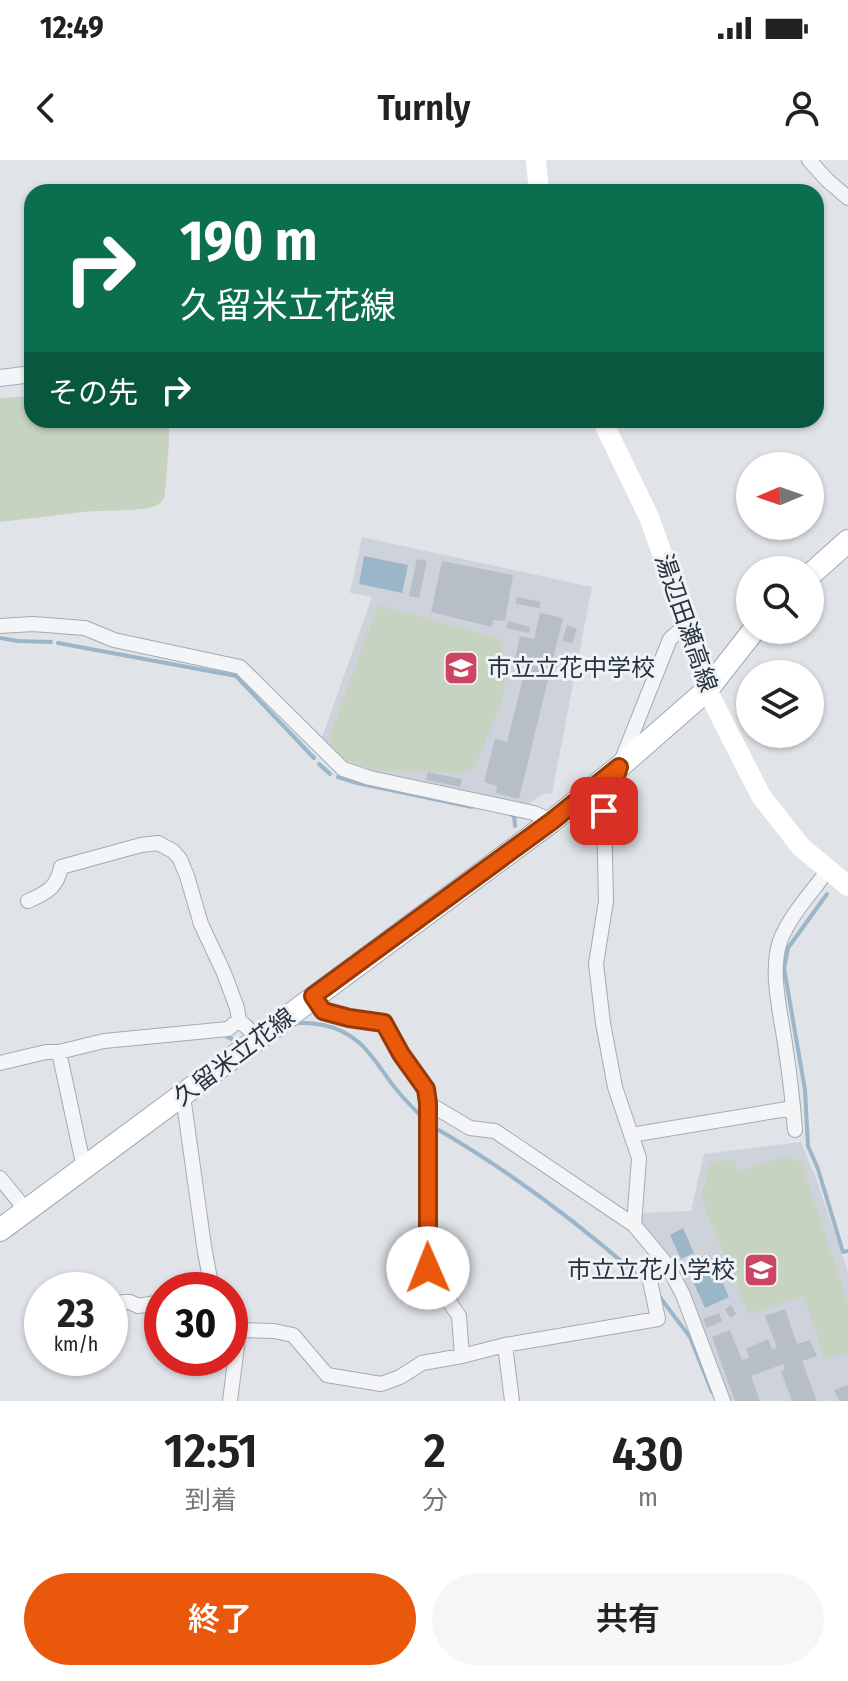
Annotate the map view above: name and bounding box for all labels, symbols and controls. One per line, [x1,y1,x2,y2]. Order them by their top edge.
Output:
text: 12:49 [40,10,104,46]
icon: back [24,86,68,130]
text: Turnly [378,86,470,130]
icon: person [780,86,824,130]
text: 190 m [180,208,318,275]
icon: right [48,216,152,320]
text: 久留米立花線 [180,284,396,328]
icon: right [154,368,198,412]
text: その先 [48,375,138,411]
north arrow [736,452,824,540]
map controls [736,452,824,748]
street label: 湯辺田瀬高線 [649,550,723,696]
button: search [736,556,824,644]
school or university icon: 市立立花中学校 [442,649,480,687]
place label: 市立立花中学校 [487,654,655,682]
button: layers [736,660,824,748]
pin [570,777,638,845]
icon: arrive [582,789,626,833]
street label: 久留米立花線 [168,1002,300,1112]
position arrow [386,1226,470,1310]
school or university icon: 市立立花小学校 [742,1251,780,1289]
place label: 市立立花小学校 [567,1256,735,1284]
speed limit sign: 30 [144,1272,248,1376]
text: 23 [57,1290,95,1338]
text: km/h [54,1332,98,1356]
text: 12:51 [164,1422,258,1480]
text: 2 [424,1422,446,1480]
text: 430 [612,1425,684,1483]
text: m [638,1482,658,1513]
text: 到着 [185,1485,237,1516]
text: 分 [422,1485,448,1516]
button: 終了 [24,1573,416,1665]
button: 共有 [432,1573,824,1665]

